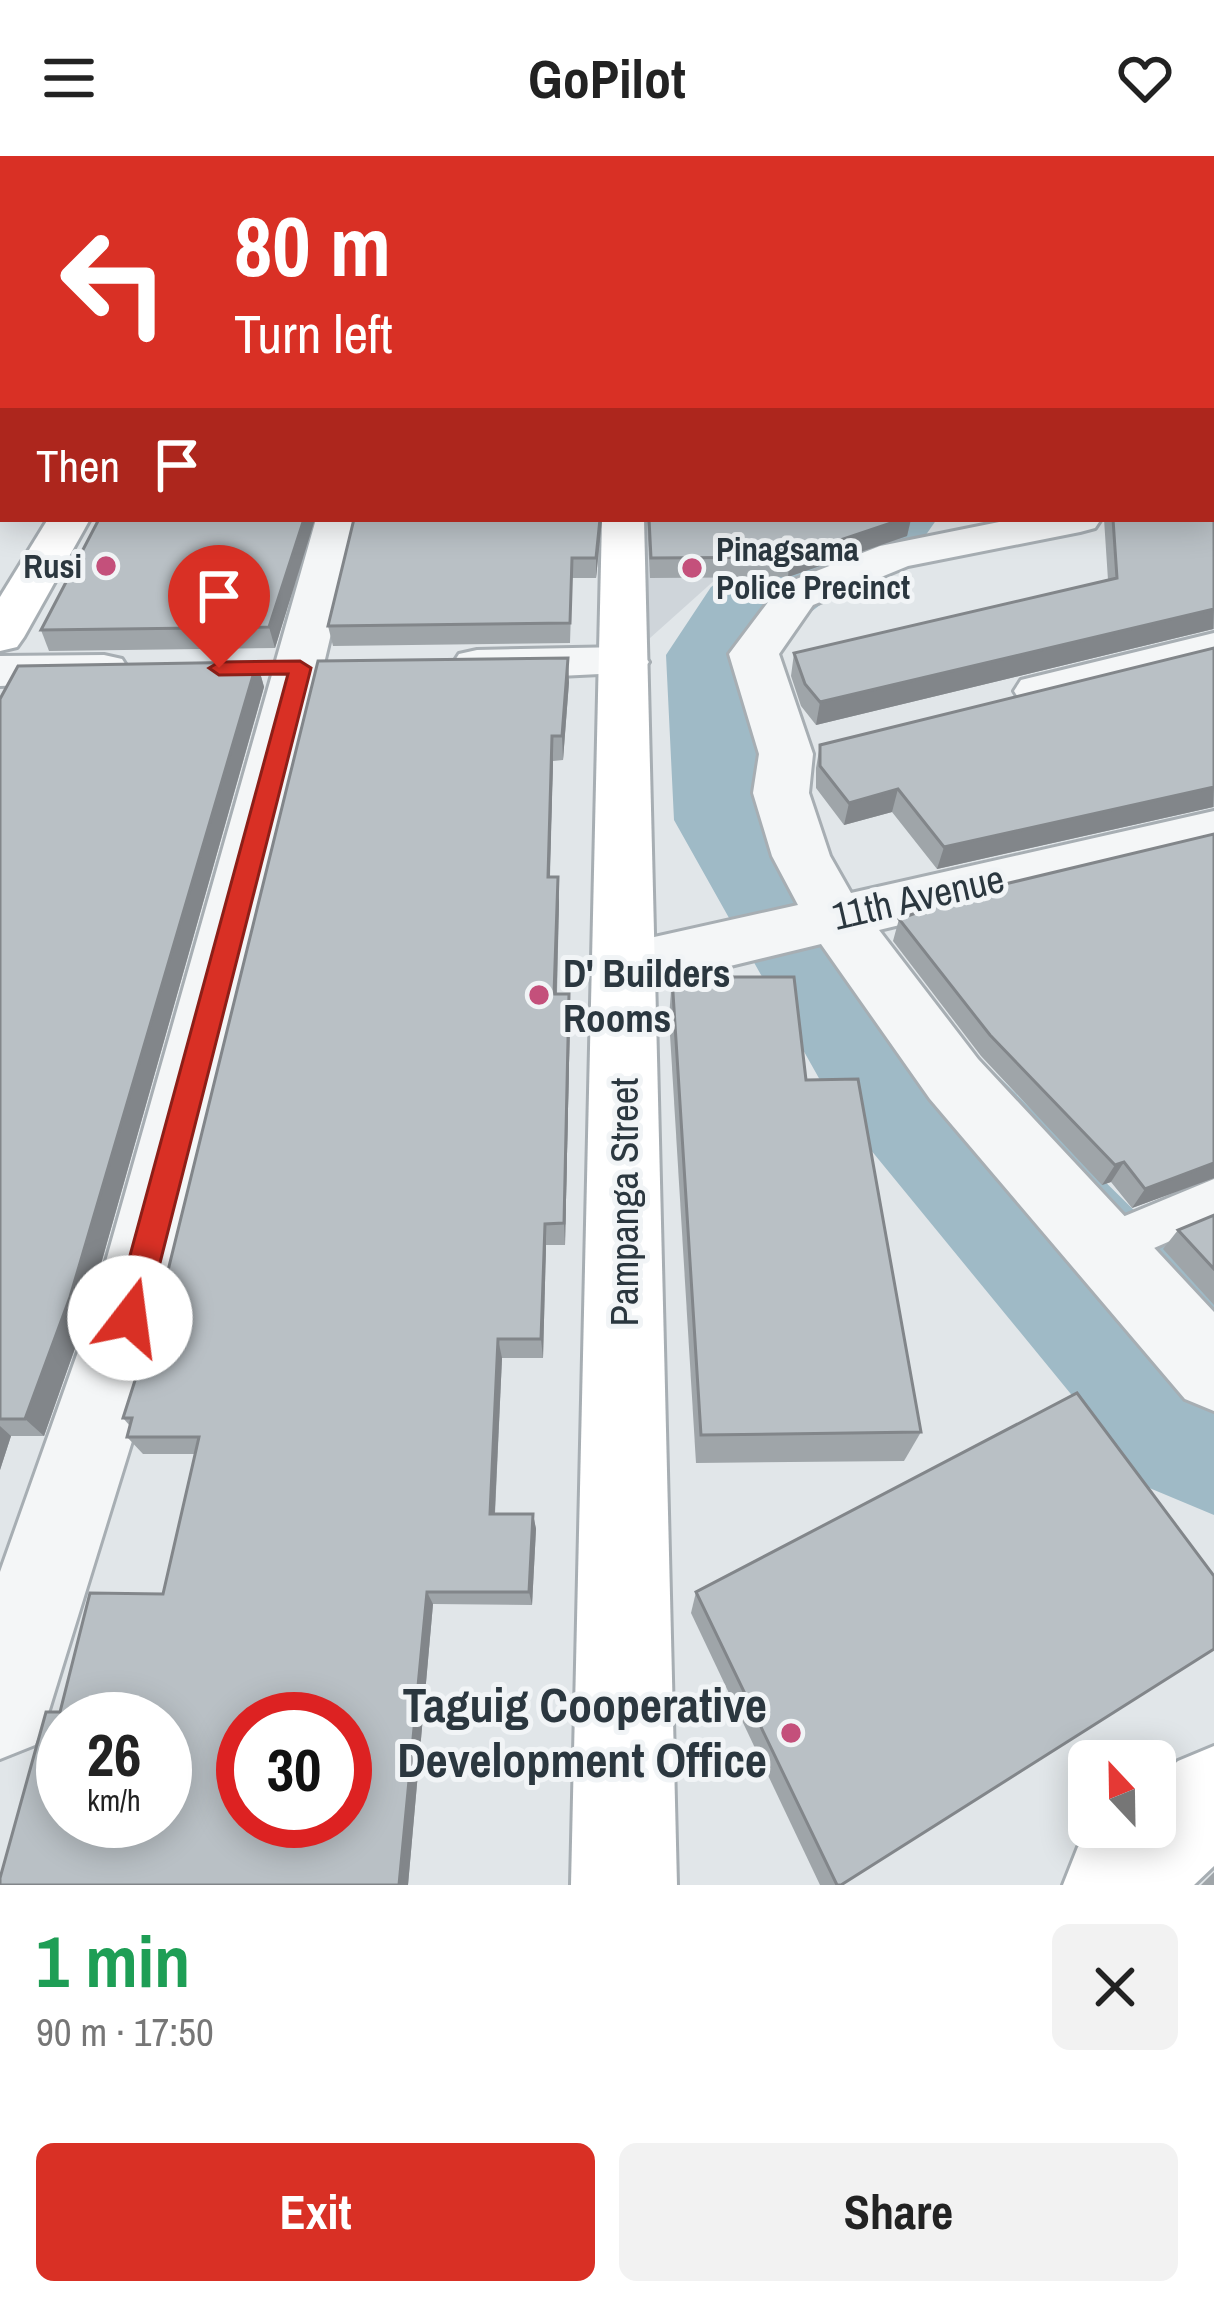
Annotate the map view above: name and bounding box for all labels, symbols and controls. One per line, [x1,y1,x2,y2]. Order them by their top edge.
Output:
text: GoPilot [528,42,686,115]
icon: menu [36,45,102,111]
icon: heart [1112,45,1178,111]
text: 80 m [234,189,391,302]
icon: left [36,204,192,360]
text: Turn left [234,297,393,370]
icon: arrive [144,432,210,498]
text: Then [36,435,120,496]
place label: Pinagsama Police Precinct [716,527,910,609]
place label: Rusi [23,544,82,588]
pin [168,545,270,668]
marker: Rusi [93,553,119,579]
marker: Pinagsama Police Precinct [679,555,705,581]
icon: arrive [186,563,252,629]
street label: 11th Avenue [827,852,1009,942]
place label: D' Builders Rooms [563,947,731,1044]
marker: D' Builders Rooms [526,982,552,1008]
street label: Pampanga Street [598,1077,650,1326]
position arrow [67,1255,193,1381]
place label: Taguig Cooperative Development Office [397,1672,767,1792]
speed limit sign: 30 [216,1692,372,1848]
text: 26 [87,1714,141,1795]
marker: Taguig Cooperative Development Office [778,1720,804,1746]
north arrow [1068,1740,1176,1848]
map controls [1068,1740,1176,1848]
text: km/h [87,1780,141,1820]
text: 1 min [36,1912,190,2009]
button: close [1052,1924,1178,2050]
text: 90 m · 17:50 [36,2006,214,2058]
button: Exit [36,2143,595,2281]
button: Share [619,2143,1178,2281]

